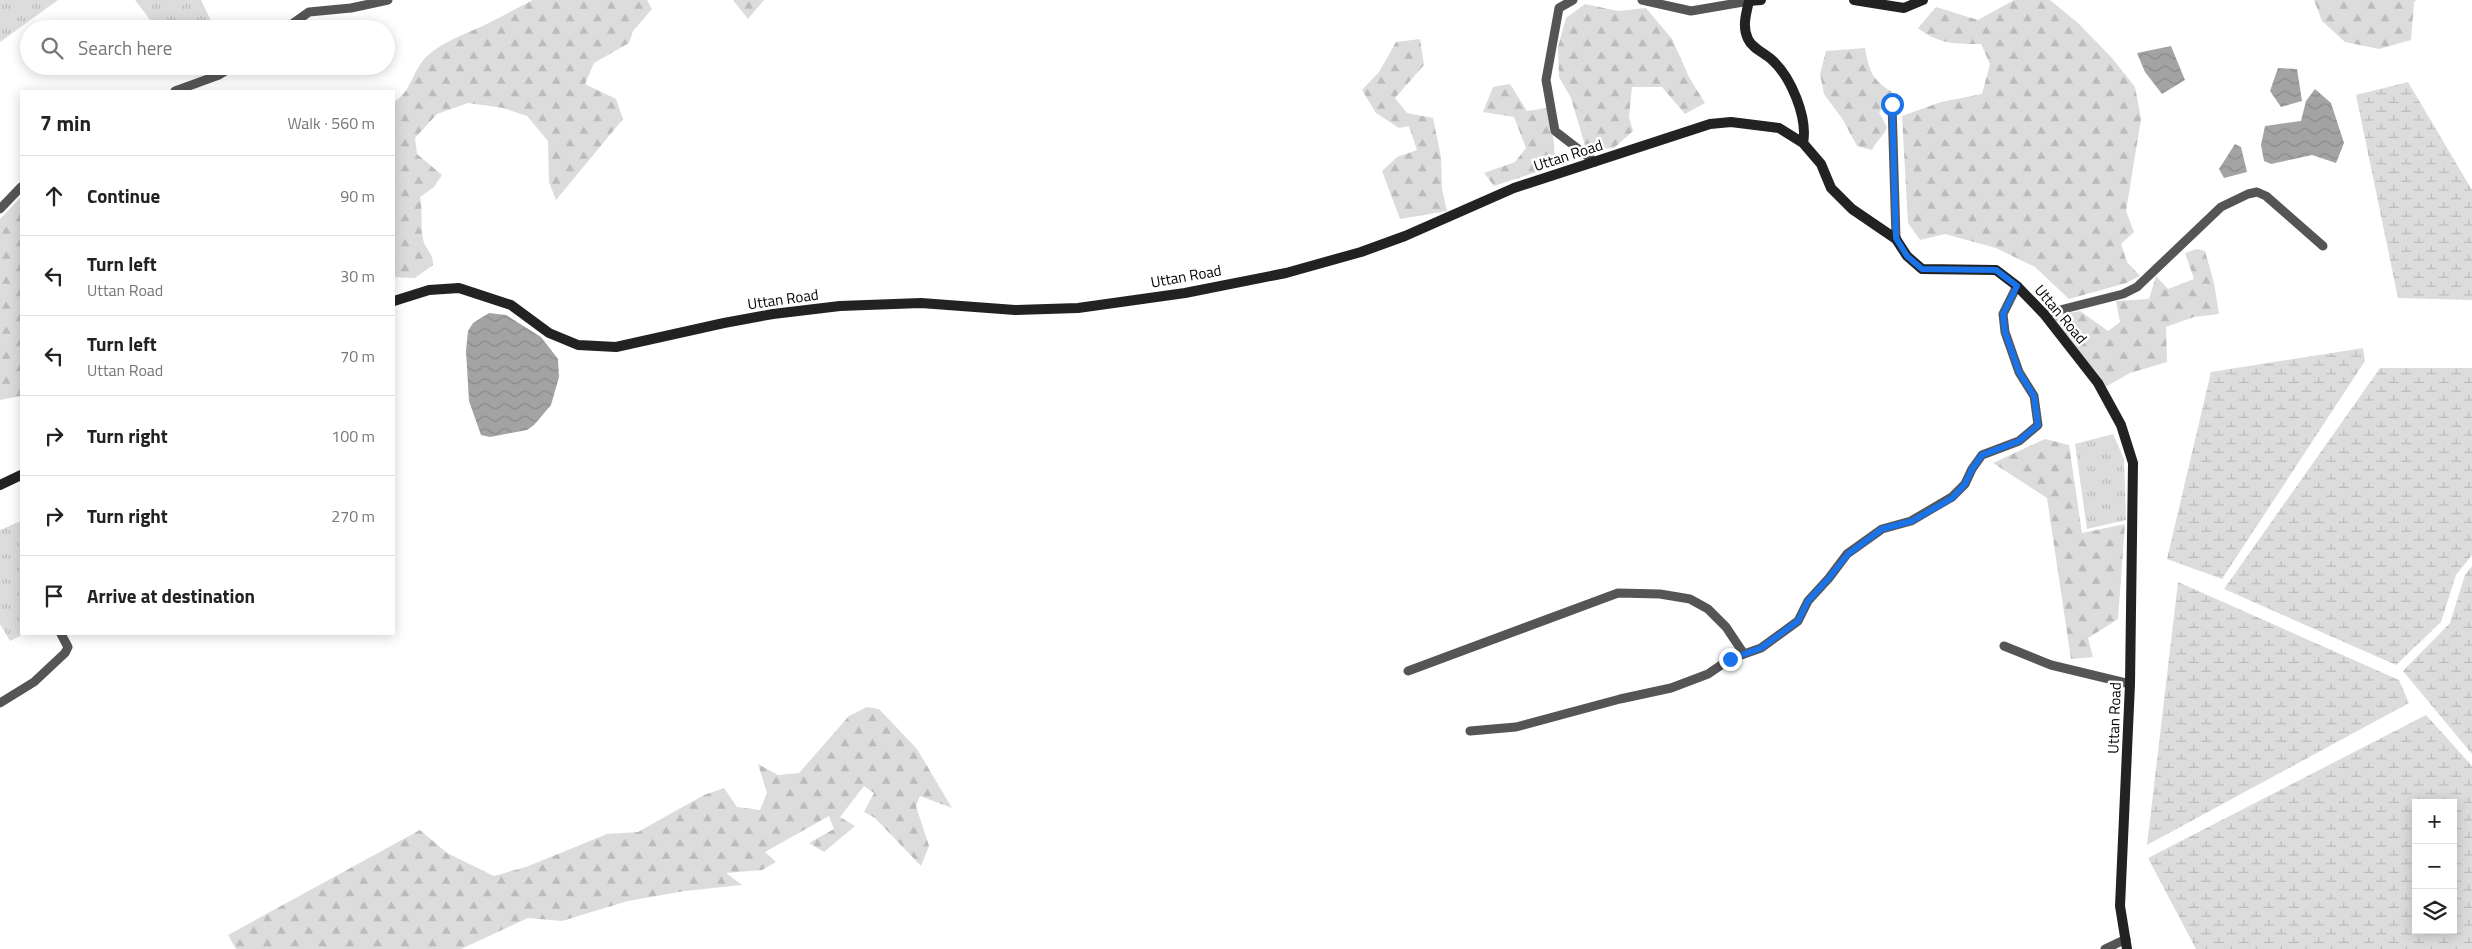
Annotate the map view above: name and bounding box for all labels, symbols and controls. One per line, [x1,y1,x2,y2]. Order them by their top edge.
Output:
search box [20,20,395,75]
text: Search here [78,33,172,62]
icon: search [38,34,66,62]
route start [1881,93,1904,116]
text: 7 min [40,107,91,139]
text: Walk · 560 m [287,111,375,135]
street label: Uttan Road [1530,133,1606,177]
text: Continue [87,181,160,210]
icon: ahead [40,182,68,210]
text: 90 m [340,184,375,208]
text: Turn left [87,249,157,278]
street label: Uttan Road [1149,258,1223,294]
icon: left [40,262,68,290]
text: 30 m [340,264,375,288]
text: Uttan Road [87,278,163,302]
street label: Uttan Road [2029,279,2093,349]
street label: Uttan Road [746,283,820,315]
text: Turn left [87,329,157,358]
icon: left [40,342,68,370]
text: 70 m [340,344,375,368]
text: Uttan Road [87,358,163,382]
text: Turn right [87,421,168,450]
icon: right [40,422,68,450]
text: 100 m [331,424,375,448]
text: Turn right [87,501,168,530]
icon: right [40,502,68,530]
text: 270 m [331,504,375,528]
text: Arrive at destination [87,581,255,610]
icon: arrive [40,582,68,610]
route end [1719,648,1742,671]
street label: Uttan Road [2101,682,2127,754]
map controls [2412,799,2457,934]
button: + [2412,799,2457,844]
button: − [2412,844,2457,889]
button: layers [2412,889,2457,934]

